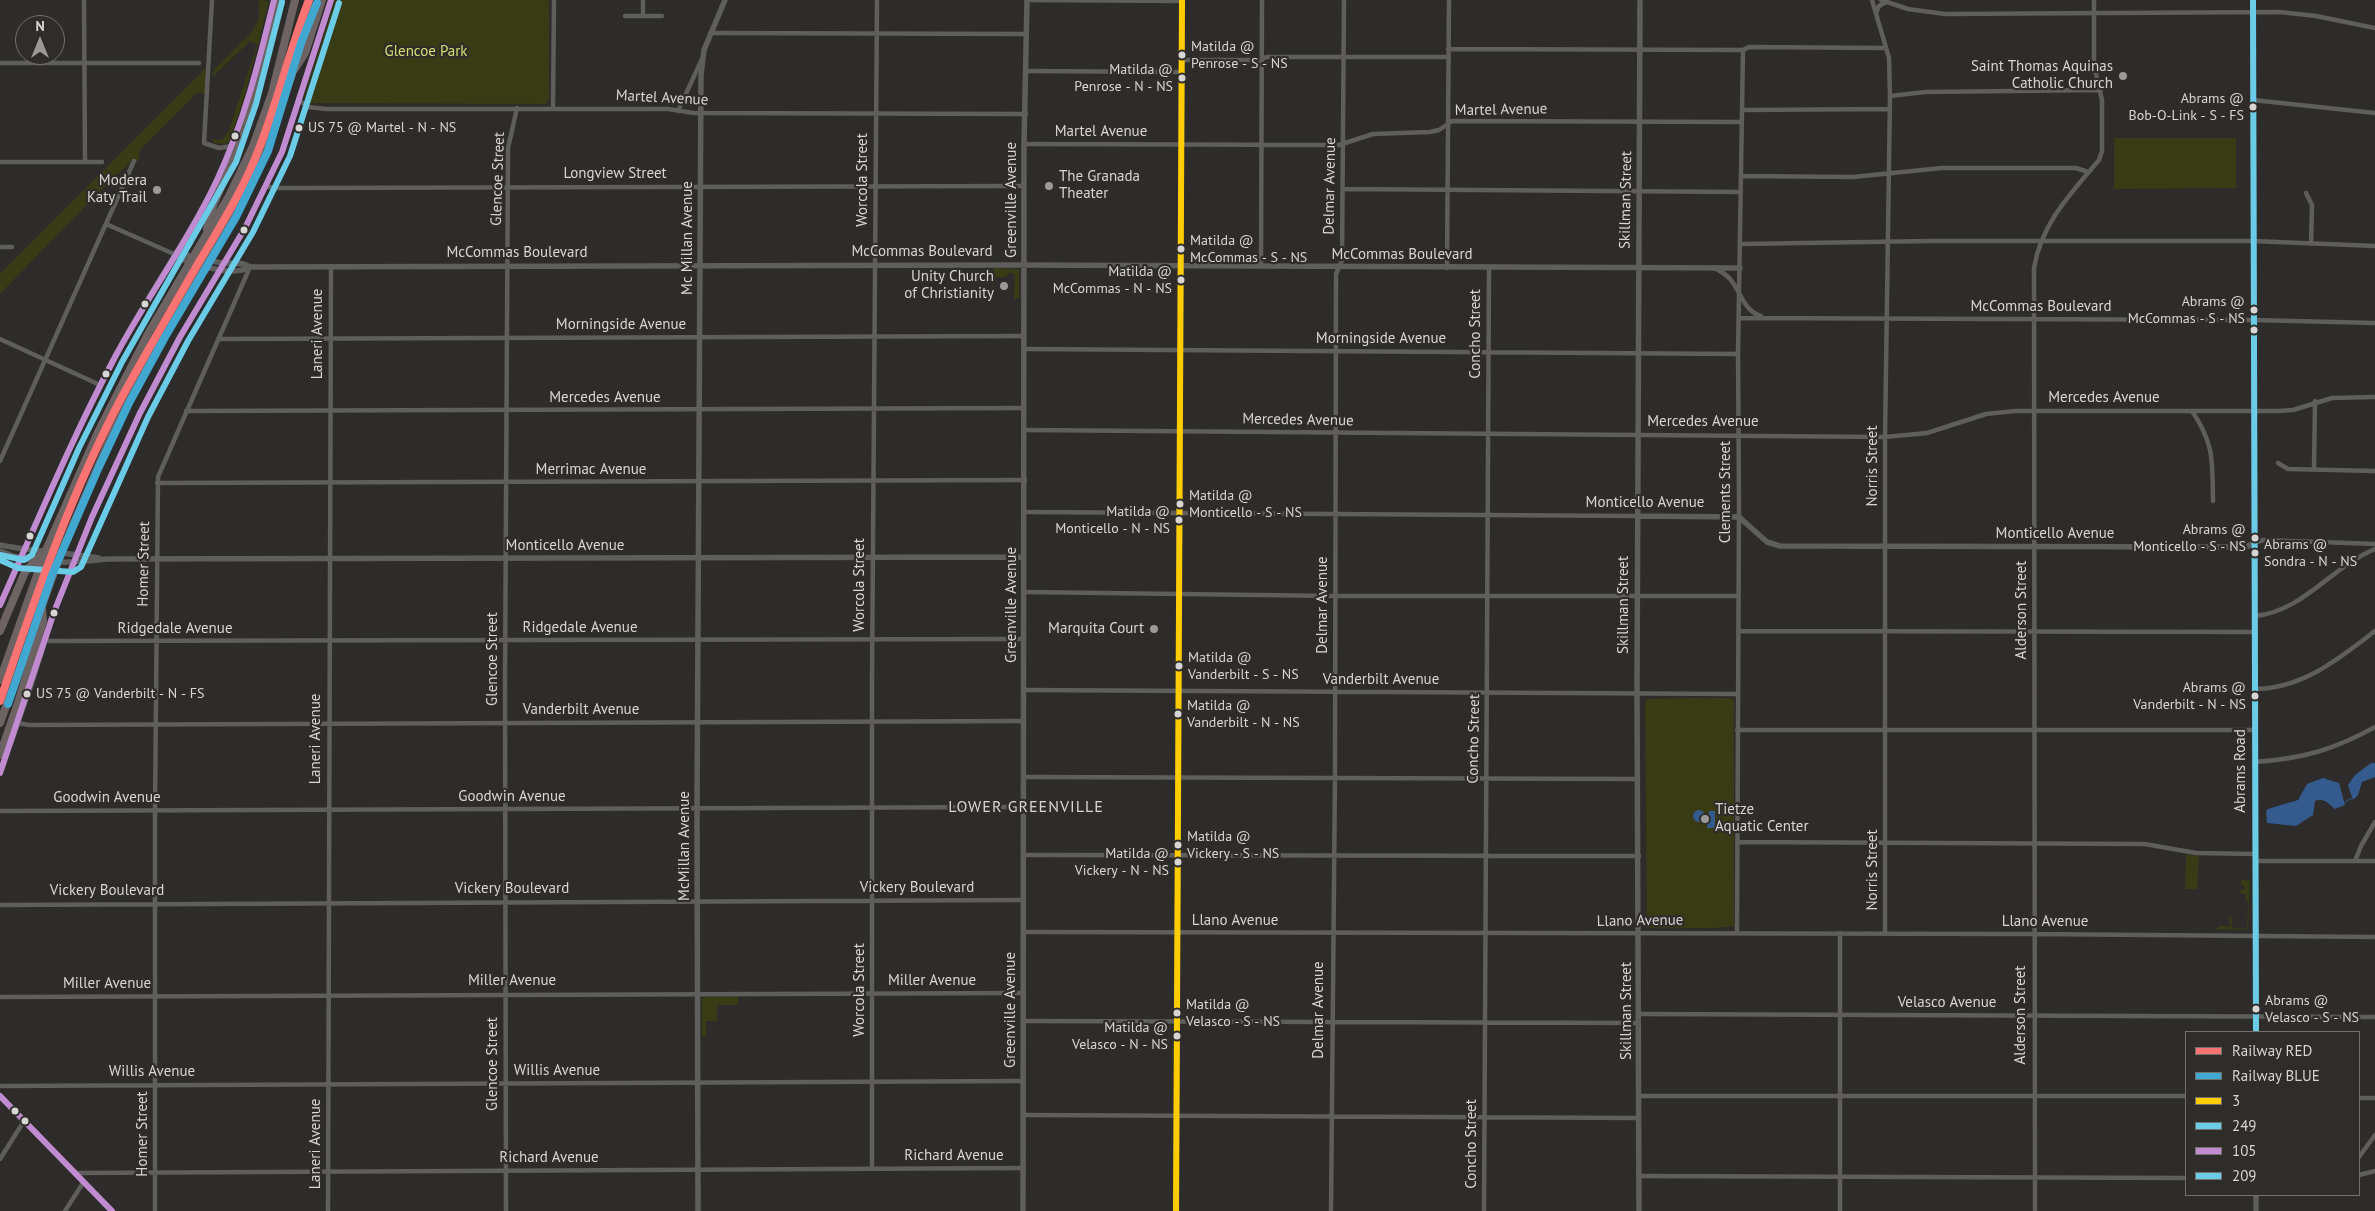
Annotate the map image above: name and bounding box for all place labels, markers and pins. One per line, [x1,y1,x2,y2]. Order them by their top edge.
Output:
place label: Matilda @ Penrose - S - NS [1191,39,1288,72]
marker: Matilda @ Penrose - S - NS [1177,50,1187,60]
place label: Saint Thomas Aquinas Catholic Church [1971,58,2113,93]
place label: Matilda @ Penrose - N - NS [1074,62,1173,94]
marker: Saint Thomas Aquinas Catholic Church [2117,70,2129,82]
marker: Matilda @ Penrose - N - NS [1177,73,1187,83]
place label: Abrams @ Bob-O-Link - S - FS [2129,91,2244,124]
marker: Abrams @ Bob-O-Link - S - FS [2248,102,2258,112]
place label: US 75 @ Martel - N - NS [308,120,456,136]
marker: US 75 @ Martel - N - NS [294,123,304,133]
unlabelled marker [230,131,240,141]
place label: The Granada Theater [1059,168,1140,203]
place label: Modera Katy Trail [87,172,147,207]
marker: The Granada Theater [1043,180,1055,192]
marker: Modera Katy Trail [151,184,163,196]
unlabelled marker [239,225,249,235]
place label: Matilda @ McCommas - S - NS [1190,233,1307,266]
marker: Matilda @ McCommas - S - NS [1176,244,1186,254]
place label: Matilda @ McCommas - N - NS [1053,264,1172,296]
place label: Unity Church of Christianity [904,268,994,303]
marker: Matilda @ McCommas - N - NS [1176,275,1186,285]
marker: Unity Church of Christianity [998,280,1010,292]
place label: Abrams @ McCommas - S - NS [2128,294,2245,326]
unlabelled marker [140,299,150,309]
marker: Abrams @ McCommas - S - NS [2249,305,2259,315]
unlabelled marker [2249,325,2259,335]
unlabelled marker [101,369,111,379]
place label: Matilda @ Monticello - S - NS [1189,488,1302,520]
marker: Matilda @ Monticello - S - NS [1175,499,1185,509]
place label: Matilda @ Monticello - N - NS [1055,504,1170,536]
marker: Matilda @ Monticello - N - NS [1174,515,1184,525]
place label: Abrams @ Monticello - S - NS [2133,522,2246,554]
unlabelled marker [25,531,35,541]
marker: Abrams @ Monticello - S - NS [2250,533,2260,543]
place label: Abrams @ Sondra - N - NS [2264,537,2357,570]
marker: Abrams @ Sondra - N - NS [2250,548,2260,558]
unlabelled marker [49,608,59,618]
place label: Marquita Court [1048,620,1144,638]
marker: Marquita Court [1148,623,1160,635]
place label: Matilda @ Vanderbilt - S - NS [1188,650,1299,682]
marker: Matilda @ Vanderbilt - S - NS [1174,661,1184,671]
place label: Abrams @ Vanderbilt - N - NS [2133,680,2246,712]
place label: US 75 @ Vanderbilt - N - FS [36,686,204,702]
marker: US 75 @ Vanderbilt - N - FS [22,689,32,699]
marker: Abrams @ Vanderbilt - N - NS [2250,691,2260,701]
place label: Matilda @ Vanderbilt - N - NS [1187,698,1300,730]
marker: Matilda @ Vanderbilt - N - NS [1173,709,1183,719]
place label: Tietze Aquatic Center [1715,801,1809,836]
marker: Tietze Aquatic Center [1699,813,1711,825]
place label: Matilda @ Vickery - S - NS [1187,829,1279,862]
marker: Matilda @ Vickery - S - NS [1173,840,1183,850]
place label: Matilda @ Vickery - N - NS [1075,846,1169,879]
marker: Matilda @ Vickery - N - NS [1173,857,1183,867]
place label: Abrams @ Velasco - S - NS [2265,993,2359,1026]
place label: Matilda @ Velasco - S - NS [1186,997,1280,1030]
marker: Abrams @ Velasco - S - NS [2251,1004,2261,1014]
marker: Matilda @ Velasco - S - NS [1172,1008,1182,1018]
place label: Matilda @ Velasco - N - NS [1072,1020,1168,1052]
marker: Matilda @ Velasco - N - NS [1172,1031,1182,1041]
unlabelled marker [10,1106,20,1116]
unlabelled marker [20,1116,30,1126]

